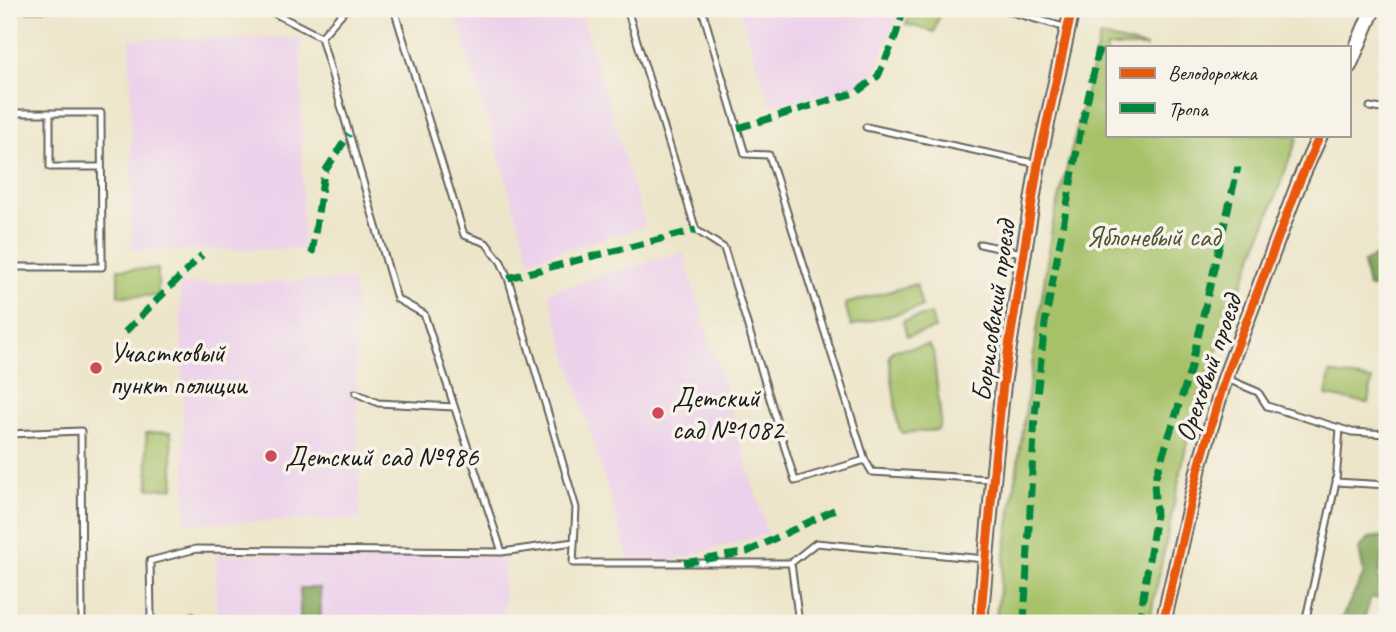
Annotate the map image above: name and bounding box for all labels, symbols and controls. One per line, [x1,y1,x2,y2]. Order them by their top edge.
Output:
legend [1106,46,1350,136]
text: Велодорожка [1168,60,1258,86]
text: Тропа [1168,96,1209,122]
street label: Борисовский проезд [963,215,1023,404]
park label: Яблоневый сад [1086,219,1223,254]
street label: Ореховый проезд [1166,287,1251,446]
place label: Участковый пункт полиции [110,335,248,402]
marker: Участковый пункт полиции [88,360,104,376]
place label: Детский сад №1082 [672,380,786,447]
marker: Детский сад №1082 [650,405,666,421]
place label: Детский сад №986 [285,439,480,474]
marker: Детский сад №986 [263,448,279,464]

